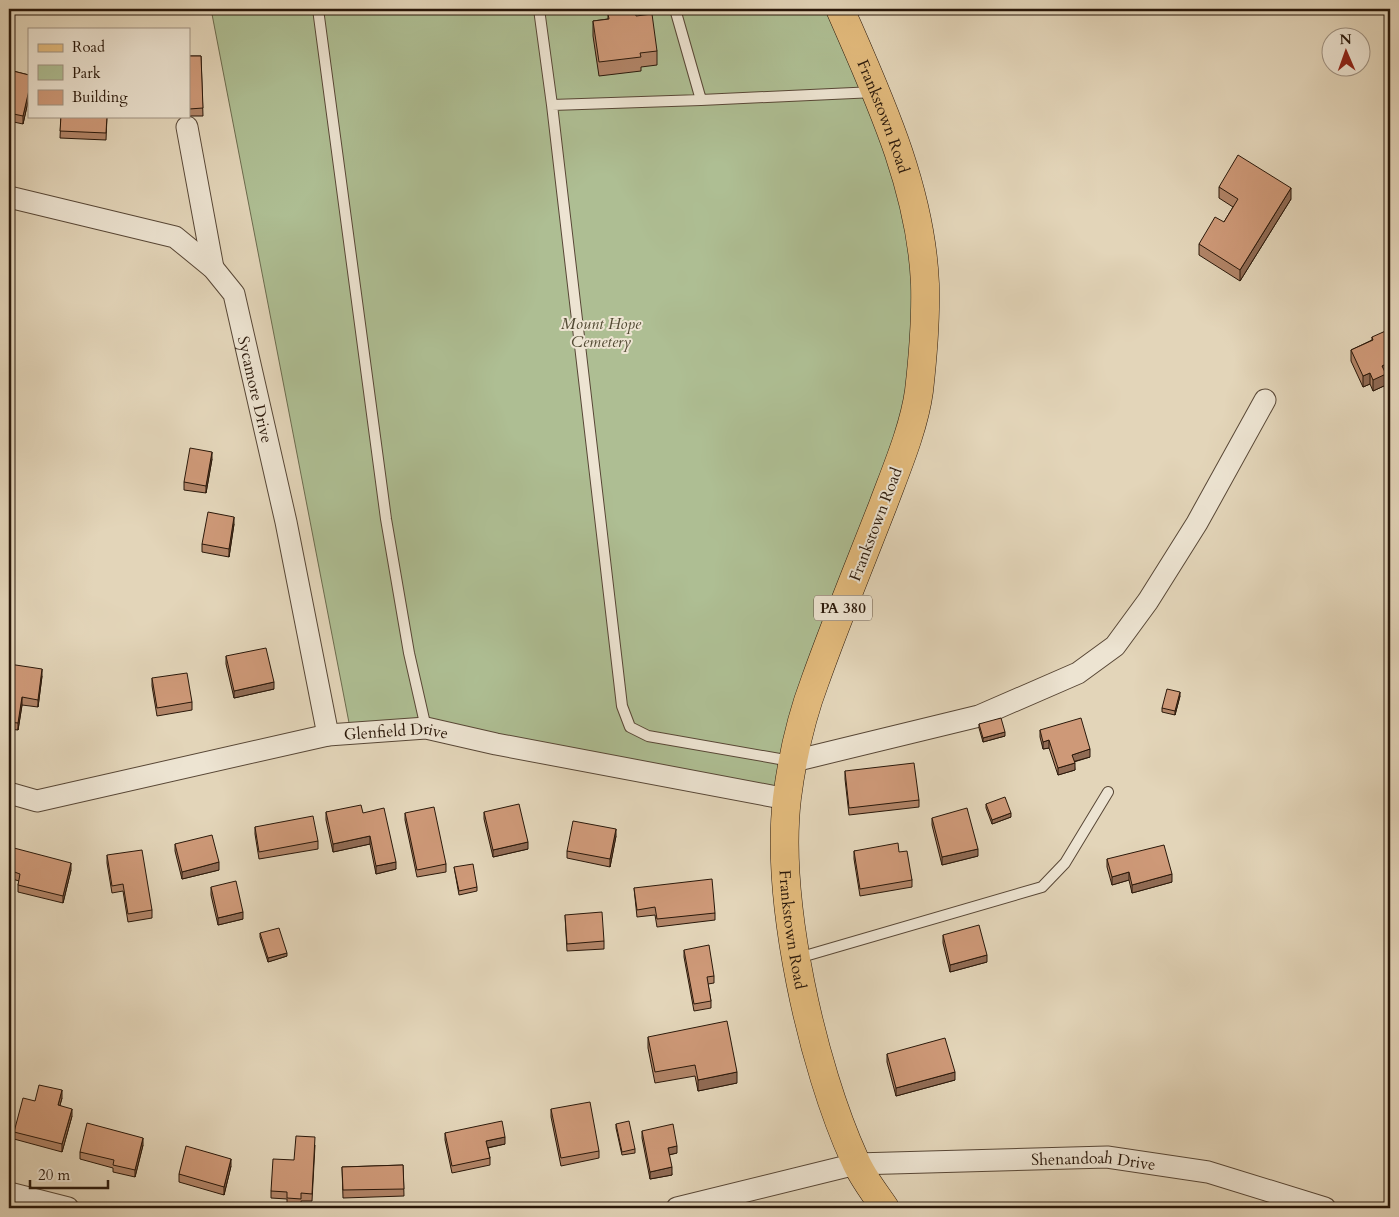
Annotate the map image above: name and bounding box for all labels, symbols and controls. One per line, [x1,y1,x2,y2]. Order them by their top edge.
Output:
legend [28,28,190,118]
north arrow [1322,28,1372,78]
text: N [1339,30,1352,49]
text: Road [72,37,105,57]
street label: Frankstown Road [851,56,915,176]
text: Park [72,63,101,83]
text: Building [72,87,128,107]
park label: Mount Hope Cemetery [561,313,642,353]
street label: Sycamore Drive [232,334,278,445]
street label: Frankstown Road [844,464,908,584]
road number: PA 380 [814,596,872,620]
street label: Glenfield Drive [343,718,450,746]
street label: Frankstown Road [774,869,812,992]
street label: Shenandoah Drive [1031,1147,1157,1176]
scale bar [30,1157,108,1189]
text: 20 m [38,1165,70,1185]

